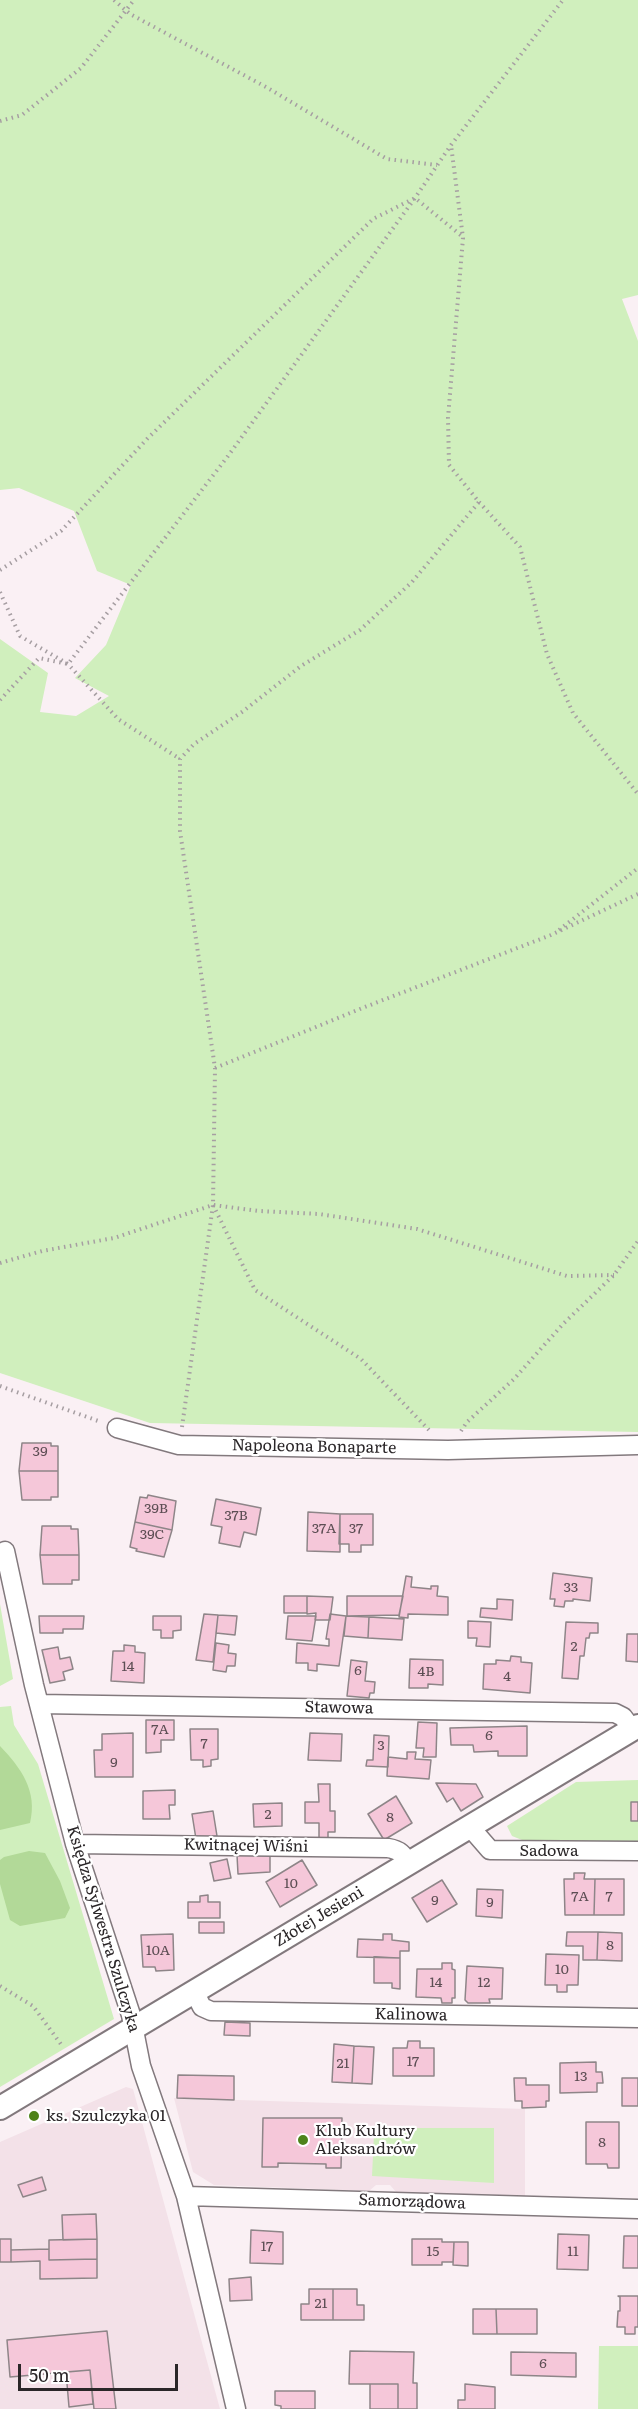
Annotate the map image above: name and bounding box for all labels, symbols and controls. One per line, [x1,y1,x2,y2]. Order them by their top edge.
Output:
street label: Napoleona Bonaparte [232,1436,396,1458]
house number: 39 [33,1444,47,1460]
house number: 39B [144,1501,168,1517]
house number: 37B [224,1508,248,1524]
house number: 37A [312,1521,336,1537]
house number: 37 [349,1521,363,1537]
house number: 39C [140,1527,164,1543]
house number: 33 [564,1580,578,1596]
house number: 2 [570,1639,578,1655]
house number: 14 [122,1659,134,1675]
house number: 6 [354,1663,362,1679]
house number: 4B [418,1664,434,1680]
house number: 4 [503,1669,511,1685]
street label: Stawowa [304,1698,374,1718]
house number: 7A [151,1722,169,1738]
house number: 6 [485,1728,493,1744]
house number: 7 [200,1736,208,1752]
house number: 3 [377,1738,385,1754]
house number: 9 [110,1755,118,1771]
house number: 2 [264,1807,272,1823]
house number: 8 [386,1810,394,1826]
street label: Księdza Sylwestra Szulczyka [62,1823,144,2035]
street label: Kwitnącej Wiśni [183,1835,309,1857]
street label: Sadowa [519,1841,579,1861]
house number: 10 [284,1876,298,1892]
street label: Złotej Jesieni [271,1883,367,1951]
house number: 7A [571,1889,589,1905]
house number: 7 [605,1889,613,1905]
house number: 9 [431,1893,439,1909]
house number: 9 [486,1895,494,1911]
house number: 8 [606,1938,614,1954]
house number: 10A [146,1943,170,1959]
house number: 10 [555,1962,569,1978]
house number: 14 [430,1975,442,1991]
house number: 12 [478,1975,490,1991]
street label: Kalinowa [374,2005,448,2025]
house number: 17 [407,2054,419,2070]
house number: 21 [337,2056,349,2072]
house number: 13 [574,2069,588,2085]
place label: ks. Szulczyka 01 [46,2106,166,2126]
marker: ks. Szulczyka 01 [27,2109,41,2123]
place label: Klub Kultury Aleksandrów [315,2121,416,2159]
marker: Klub Kultury Aleksandrów [296,2133,310,2147]
house number: 8 [598,2135,606,2151]
street label: Samorządowa [358,2191,466,2213]
house number: 17 [261,2239,273,2255]
house number: 15 [427,2244,439,2260]
house number: 11 [567,2244,579,2260]
house number: 21 [315,2296,327,2312]
scale bar [21,2352,182,2390]
house number: 6 [539,2356,547,2372]
text: 50 m [29,2361,70,2388]

